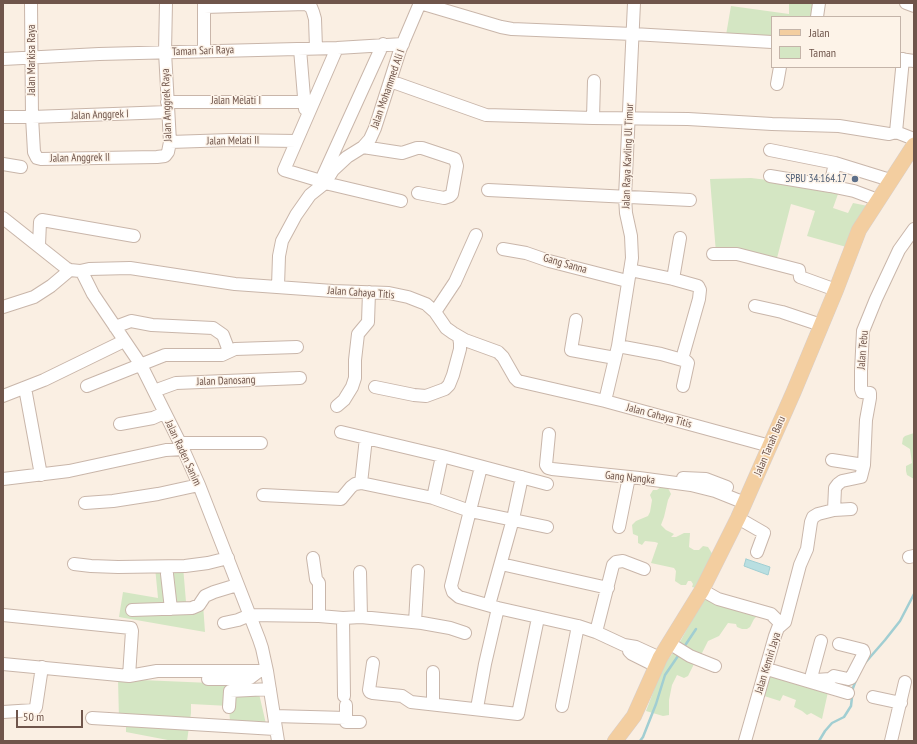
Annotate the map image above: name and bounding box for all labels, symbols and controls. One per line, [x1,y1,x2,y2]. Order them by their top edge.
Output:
legend [771,16,901,68]
street label: Jalan Markisa Raya [25,25,39,95]
text: Jalan [809,25,830,40]
street label: Taman Sari Raya [172,43,234,59]
text: Taman [809,45,836,60]
street label: Jalan Mohammed Ali I [368,48,408,130]
street label: Jalan Anggrek Raya [159,68,175,142]
street label: Jalan Melati I [211,94,261,108]
street label: Jalan Raya Kavling Ul Timur [620,103,636,209]
street label: Jalan Anggrek I [71,107,129,123]
street label: Jalan Melati II [207,134,259,148]
street label: Jalan Anggrek II [50,151,110,165]
place label: SPBU 34.164.17 [786,172,847,186]
marker: SPBU 34.164.17 [850,174,860,184]
street label: Gang Sanna [542,251,588,277]
street label: Jalan Cahaya Titis [327,284,395,302]
street label: Jalan Tebu [855,330,871,370]
street label: Jalan Danosang [196,373,256,389]
street label: Jalan Cahaya Titis [625,401,693,431]
street label: Jalan Tanah Baru [752,414,788,478]
street label: Jalan Raden Sanim [162,418,204,488]
street label: Gang Nangka [604,469,656,487]
street label: Jalan Kemiri Jaya [752,631,784,695]
scale bar [18,702,85,728]
text: 50 m [23,709,44,724]

